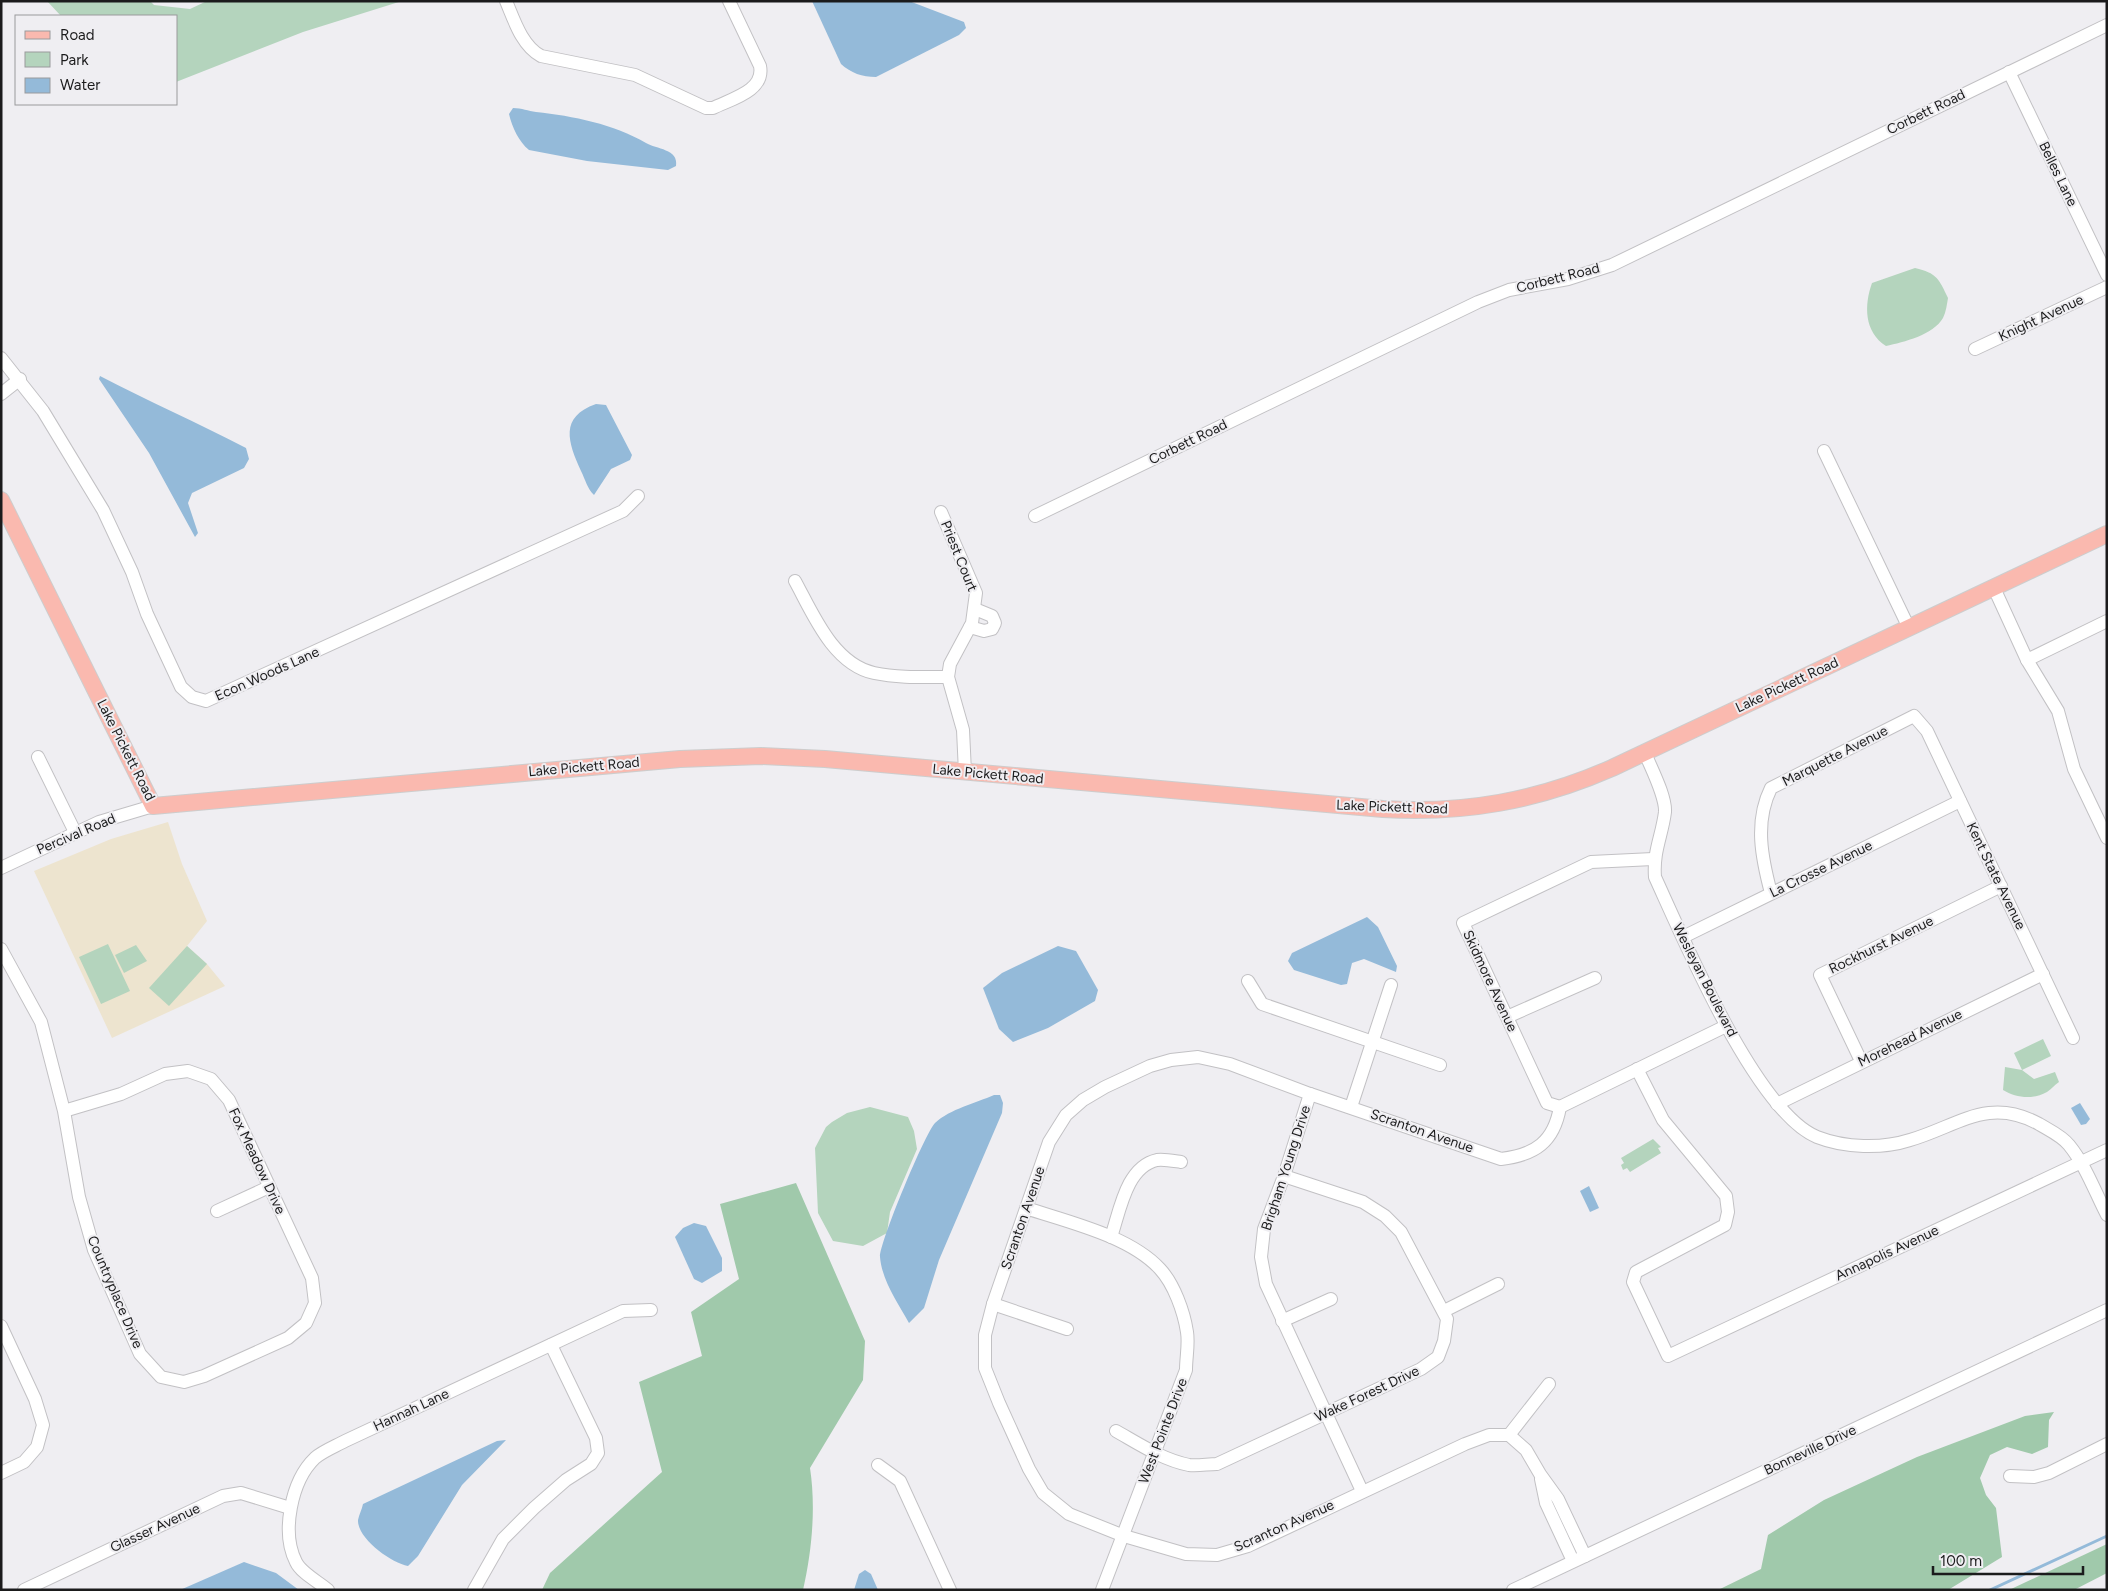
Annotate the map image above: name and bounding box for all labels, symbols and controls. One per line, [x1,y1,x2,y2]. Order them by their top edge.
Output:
legend [15,15,178,105]
text: Road [60,26,95,44]
text: Park [60,51,89,69]
text: Water [60,76,100,94]
street label: Corbett Road [1884,86,1968,138]
street label: Belles Lane [2035,139,2081,209]
street label: Corbett Road [1515,259,1601,297]
street label: Knight Avenue [1996,291,2086,345]
street label: Corbett Road [1146,416,1230,468]
street label: Priest Court [937,518,981,594]
street label: Econ Woods Lane [212,643,322,705]
street label: Lake Pickett Road [1733,654,1841,716]
street label: Lake Pickett Road [93,696,159,804]
street label: Marquette Avenue [1779,722,1891,790]
street label: Lake Pickett Road [528,754,640,780]
street label: Lake Pickett Road [932,761,1044,787]
street label: Lake Pickett Road [1336,797,1448,817]
street label: Percival Road [34,810,118,858]
street label: Kent State Avenue [1963,820,2030,933]
street label: La Crosse Avenue [1767,837,1876,901]
street label: Rockhurst Avenue [1826,912,1936,978]
street label: Wesleyan Boulevard [1669,920,1741,1040]
street label: Skidmore Avenue [1459,928,1521,1035]
street label: Morehead Avenue [1855,1005,1965,1071]
street label: Brigham Young Drive [1258,1103,1314,1233]
street label: Fox Meadow Drive [225,1105,289,1217]
street label: Scranton Avenue [1368,1105,1476,1157]
street label: Scranton Avenue [997,1164,1049,1272]
street label: Annapolis Avenue [1833,1221,1942,1284]
street label: Countryplace Drive [84,1233,147,1351]
street label: Wake Forest Drive [1312,1362,1422,1426]
street label: West Pointe Drive [1135,1375,1191,1486]
street label: Hannah Lane [370,1385,452,1435]
street label: Bonneville Drive [1761,1421,1859,1479]
street label: Scranton Avenue [1231,1496,1337,1556]
street label: Glasser Avenue [107,1500,203,1556]
scale bar [1933,1544,2083,1576]
text: 100 m [1940,1552,1982,1570]

